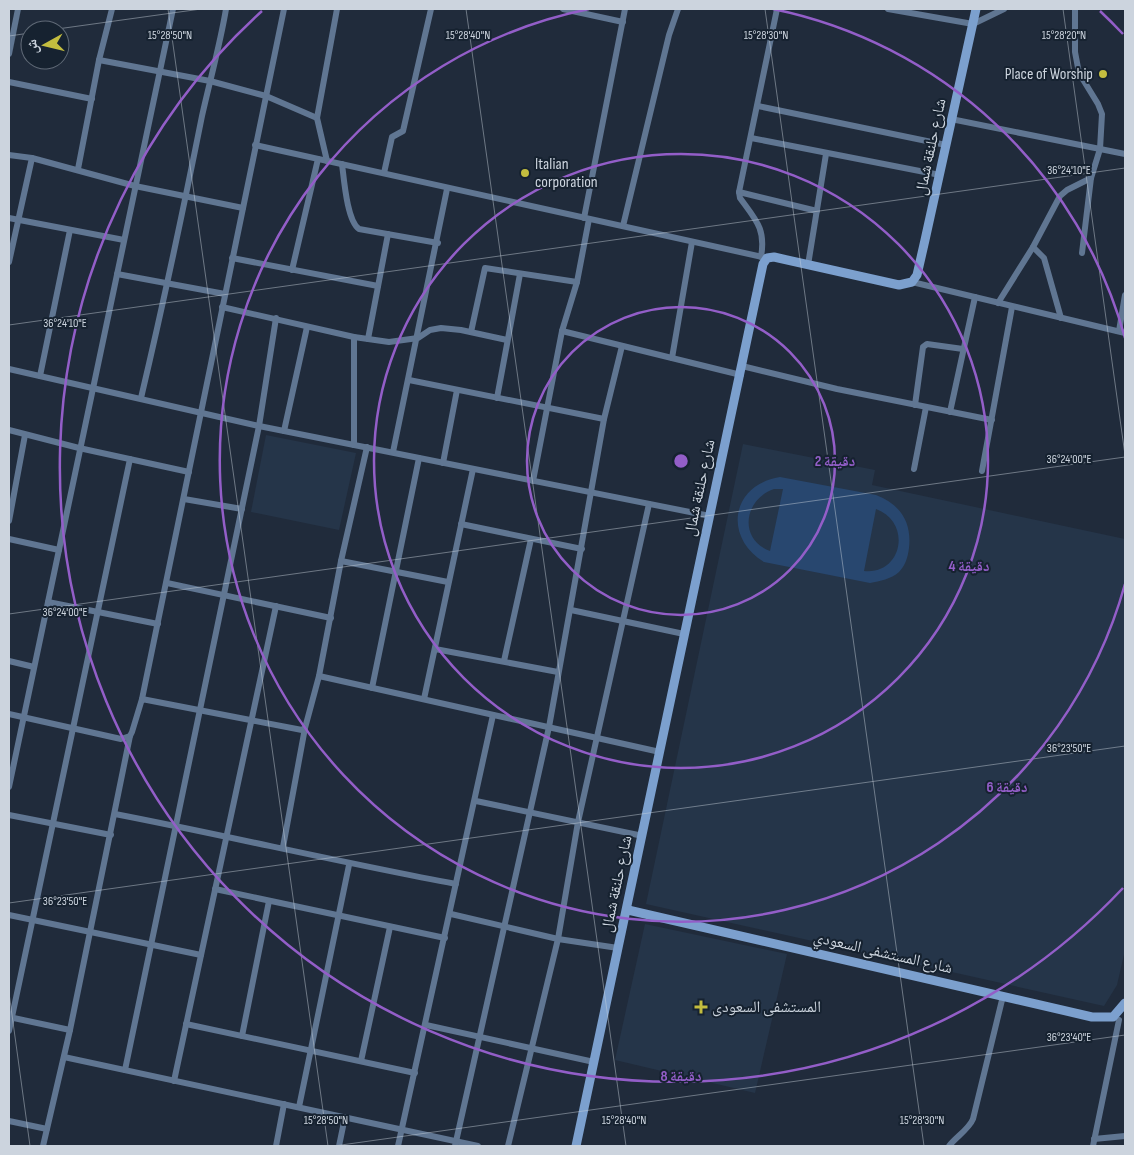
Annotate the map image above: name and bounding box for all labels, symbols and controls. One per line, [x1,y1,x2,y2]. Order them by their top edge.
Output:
north arrow [20,20,70,70]
text: 15°28'50"N [148,28,192,43]
text: 15°28'40"N [446,28,490,43]
text: 15°28'30"N [744,28,788,43]
text: 15°28'20"N [1042,28,1086,43]
text: ش [23,38,42,55]
place label: Place of Worship [1005,65,1093,84]
marker: Place of Worship [1097,68,1109,80]
street label: شارع حلنقة شمال [911,97,951,197]
place label: Italian corporation [535,155,598,192]
text: 36°24'10"E [1047,163,1091,178]
marker: Italian corporation [519,167,531,179]
text: 36°24'10"E [43,316,87,331]
street label: شارع حلنقة شمال [680,438,720,538]
centre of rings [672,452,690,470]
text: 2 دقيقة [815,452,855,471]
text: 36°24'00"E [1047,452,1091,467]
text: 4 دقيقة [949,557,989,576]
text: 36°24'00"E [43,605,87,620]
text: 36°23'50"E [1047,741,1091,756]
text: 6 دقيقة [987,778,1027,797]
street label: شارع حلنقة شمال [597,834,637,934]
text: 36°23'50"E [43,894,87,909]
street label: شارع المستشفى السعودي [811,928,954,980]
place label: المستشفى السعودى [712,998,821,1017]
marker: المستشفى السعودى [694,1000,708,1014]
text: 36°23'40"E [1047,1030,1091,1045]
text: 8 دقيقة [661,1067,701,1086]
text: 15°28'50"N [304,1113,348,1128]
text: 15°28'40"N [602,1113,646,1128]
text: 15°28'30"N [900,1113,944,1128]

